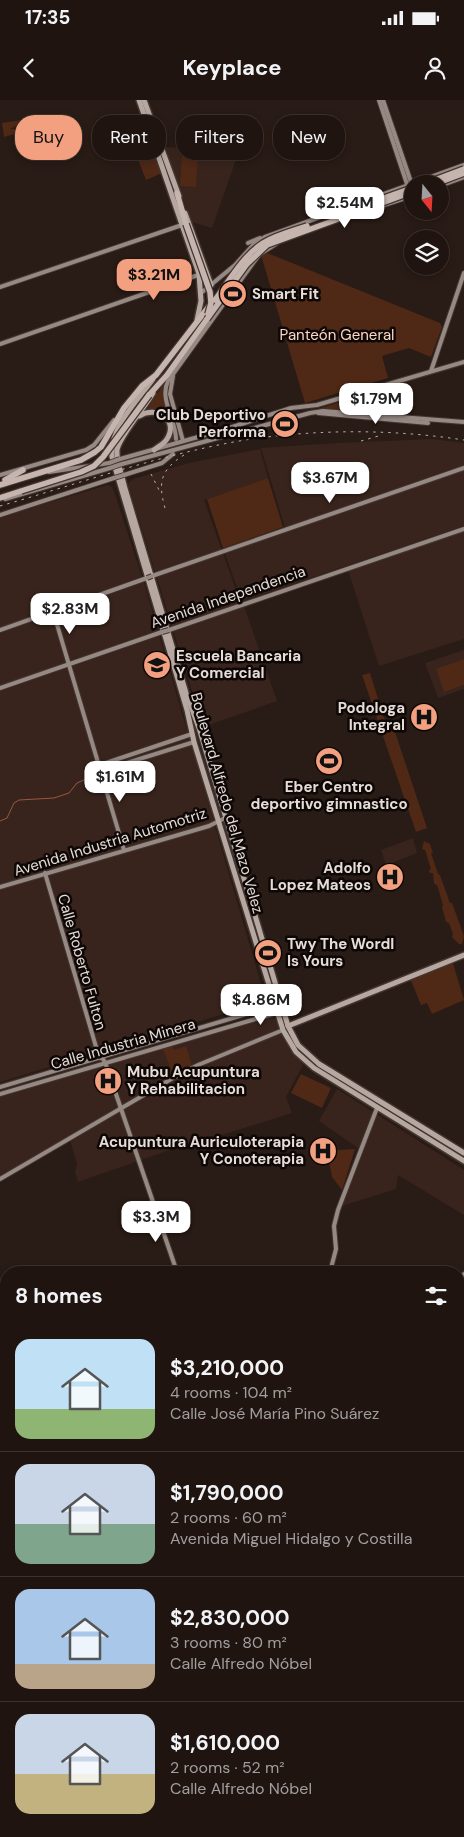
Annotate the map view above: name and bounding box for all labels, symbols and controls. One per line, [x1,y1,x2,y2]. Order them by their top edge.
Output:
text: 17:35 [25,5,70,30]
text: Keyplace [182,53,282,82]
icon: back [15,54,43,82]
icon: person [421,54,449,82]
chip: Buy [15,115,82,160]
chip: Rent [92,115,166,160]
chip: Filters [176,115,263,160]
chip: New [273,115,345,160]
north arrow [404,175,449,220]
map controls [404,175,449,275]
pin: $2.54M [304,186,386,229]
text: $2.54M [316,192,374,213]
button: layers [404,230,449,275]
pin: $3.21M [113,258,195,301]
text: $3.21M [128,264,180,285]
sports icon: Smart Fit [218,279,248,309]
place label: Smart Fit [252,284,319,304]
park label: Panteón General [280,325,394,345]
pin: $1.79M [335,382,417,425]
text: $1.79M [350,388,402,409]
place label: Club Deportivo Performa [156,405,266,442]
sports icon: Club Deportivo Performa [270,409,300,439]
pin: $3.67M [289,462,371,504]
text: $3.67M [302,467,358,488]
street label: Avenida Independencia [148,561,308,633]
pin: $2.83M [29,592,111,635]
text: $2.83M [42,598,98,619]
place label: Escuela Bancaria Y Comercial [176,646,301,683]
school or university icon: Escuela Bancaria Y Comercial [142,650,172,680]
street label: Boulevard Alfredo del Mazo Velez [186,690,268,916]
place label: Podologa Integral [338,698,405,735]
hospital icon: Podologa Integral [409,702,439,732]
sports icon: Eber Centro deportivo gimnastico [314,746,344,776]
pin: $1.61M [79,760,161,803]
text: $1.61M [95,766,145,787]
place label: Eber Centro deportivo gimnastico [250,777,408,814]
street label: Avenida Industria Automotriz [11,803,209,881]
place label: Adolfo Lopez Mateos [270,858,371,895]
hospital icon: Adolfo Lopez Mateos [375,862,405,892]
street label: Calle Roberto Fulton [53,892,111,1032]
place label: Twy The Wordl Is Yours [287,934,394,971]
sports icon: Twy The Wordl Is Yours [253,938,283,968]
pin: $4.86M [220,984,302,1026]
text: $4.86M [232,989,290,1010]
street label: Calle Industria Minera [48,1014,198,1074]
place label: Mubu Acupuntura Y Rehabilitacion [127,1062,260,1099]
hospital icon: Mubu Acupuntura Y Rehabilitacion [93,1066,123,1096]
place label: Acupuntura Auriculoterapia Y Conoterapia [99,1132,304,1169]
hospital icon: Acupuntura Auriculoterapia Y Conoterapia [308,1136,338,1166]
pin: $3.3M [121,1200,191,1243]
text: $3.3M [132,1206,180,1227]
text: 8 homes [15,1282,103,1310]
icon: filters [422,1282,450,1310]
text: $3,210,000 [170,1354,284,1382]
icon: home [55,1359,115,1419]
text: 4 rooms · 104 m² [170,1382,292,1403]
text: Calle José María Pino Suárez [170,1403,379,1424]
text: $1,790,000 [170,1479,284,1507]
icon: home [55,1484,115,1544]
text: 2 rooms · 60 m² [170,1507,287,1528]
text: Avenida Miguel Hidalgo y Costilla [170,1528,412,1549]
text: $2,830,000 [170,1604,290,1632]
icon: home [55,1609,115,1669]
text: 3 rooms · 80 m² [170,1632,287,1653]
text: Calle Alfredo Nóbel [170,1653,312,1674]
text: $1,610,000 [170,1729,280,1757]
icon: home [55,1734,115,1794]
text: 2 rooms · 52 m² [170,1757,285,1778]
text: Calle Alfredo Nóbel [170,1778,312,1799]

